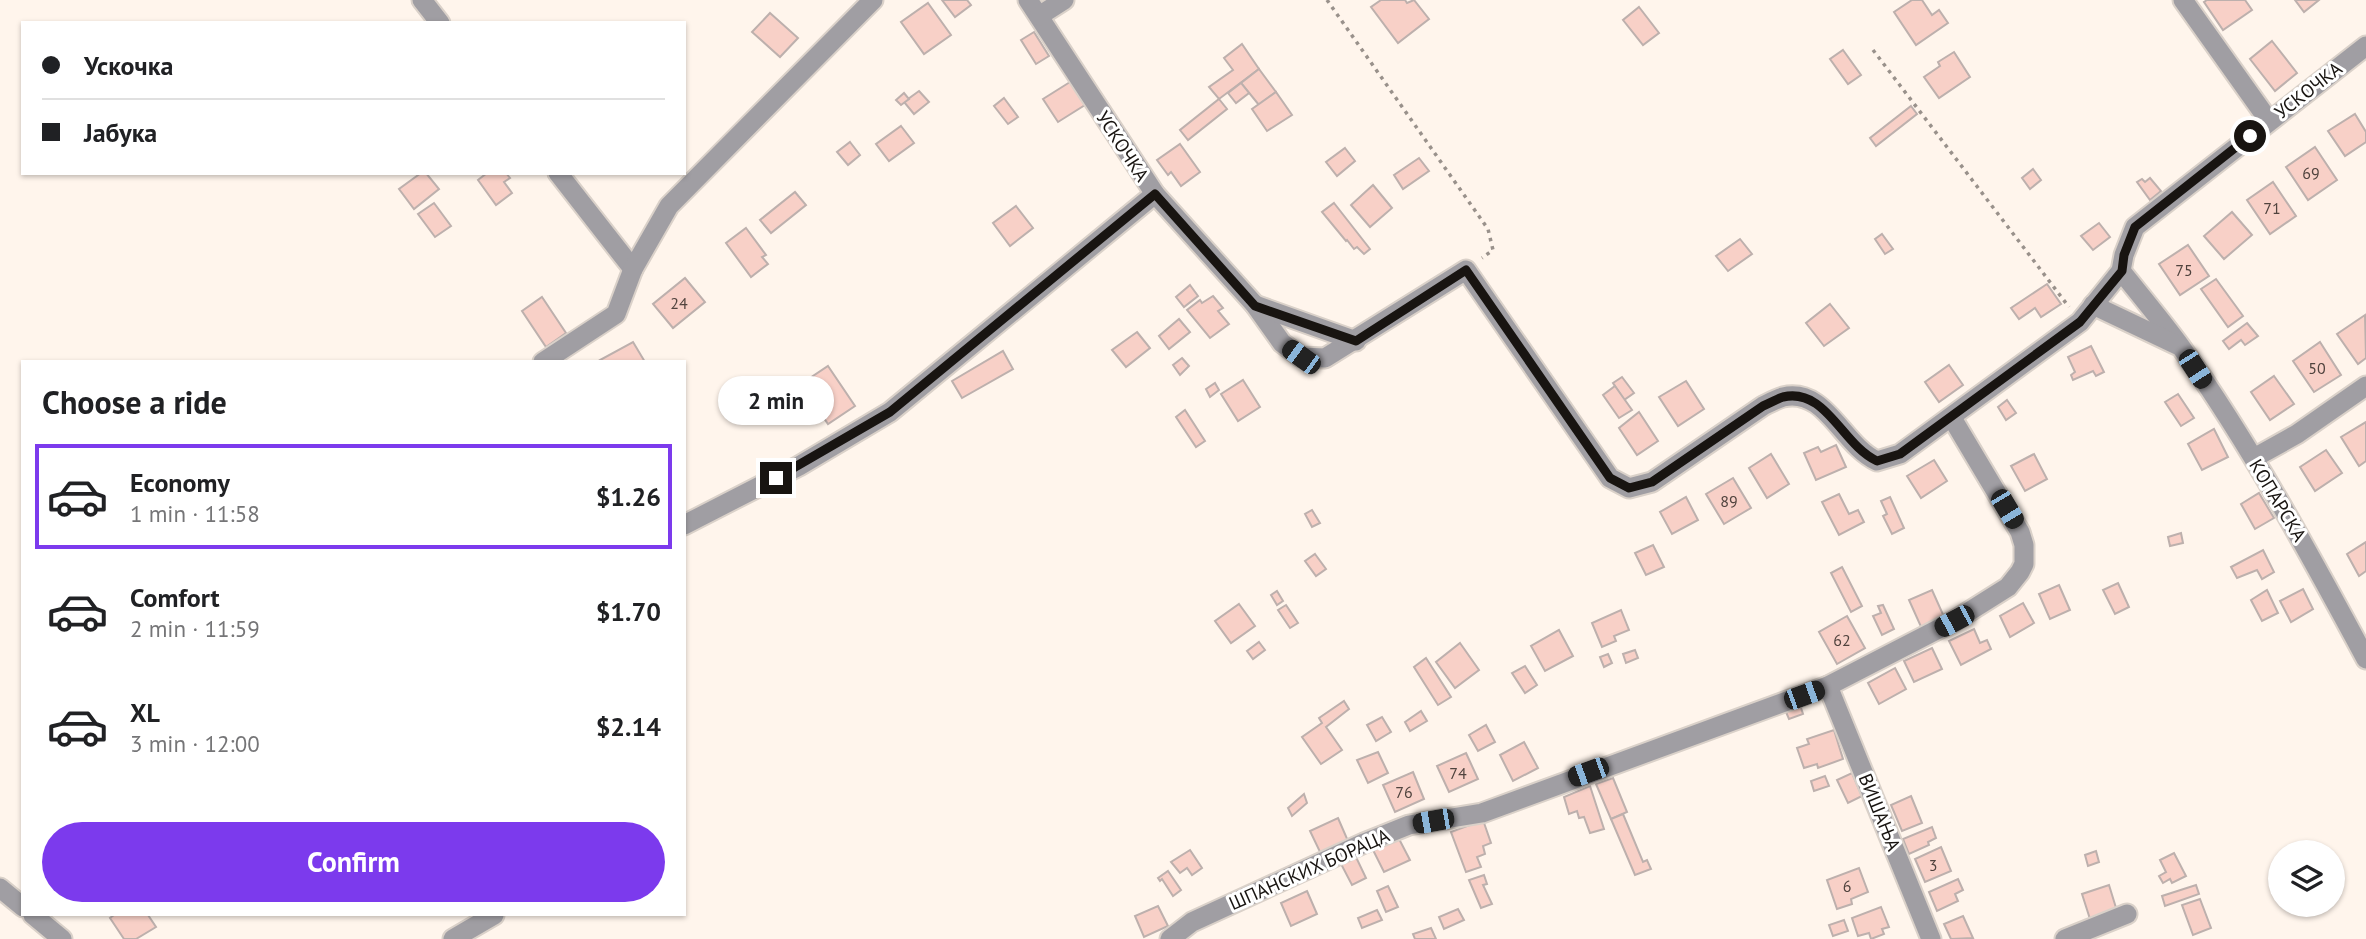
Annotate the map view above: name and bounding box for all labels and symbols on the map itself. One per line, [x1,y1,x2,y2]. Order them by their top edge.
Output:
street label: УСКОЧКА [2269,56,2347,124]
street label: УСКОЧКА [1091,106,1155,186]
route start [2234,120,2266,152]
house number: 69 [2302,163,2320,183]
house number: 71 [2263,198,2281,218]
house number: 75 [2175,260,2193,280]
house number: 24 [670,293,688,313]
car [1278,336,1325,378]
car [2175,346,2216,392]
house number: 50 [2308,358,2326,378]
callout: 2 min [718,377,834,426]
street label: КОПАРСКА [2244,455,2312,545]
route end [760,462,792,494]
car [1988,486,2027,532]
house number: 89 [1720,491,1738,511]
car [1931,602,1978,640]
house number: 62 [1833,630,1851,650]
car [1781,678,1828,712]
car [1565,755,1612,789]
house number: 74 [1449,763,1467,783]
street label: ВИШАЊА [1854,770,1906,854]
house number: 76 [1395,782,1413,802]
car [1411,807,1456,835]
street label: ШПАНСКИХ БОРАЦА [1225,823,1393,915]
house number: 3 [1929,855,1937,875]
house number: 6 [1843,876,1851,896]

